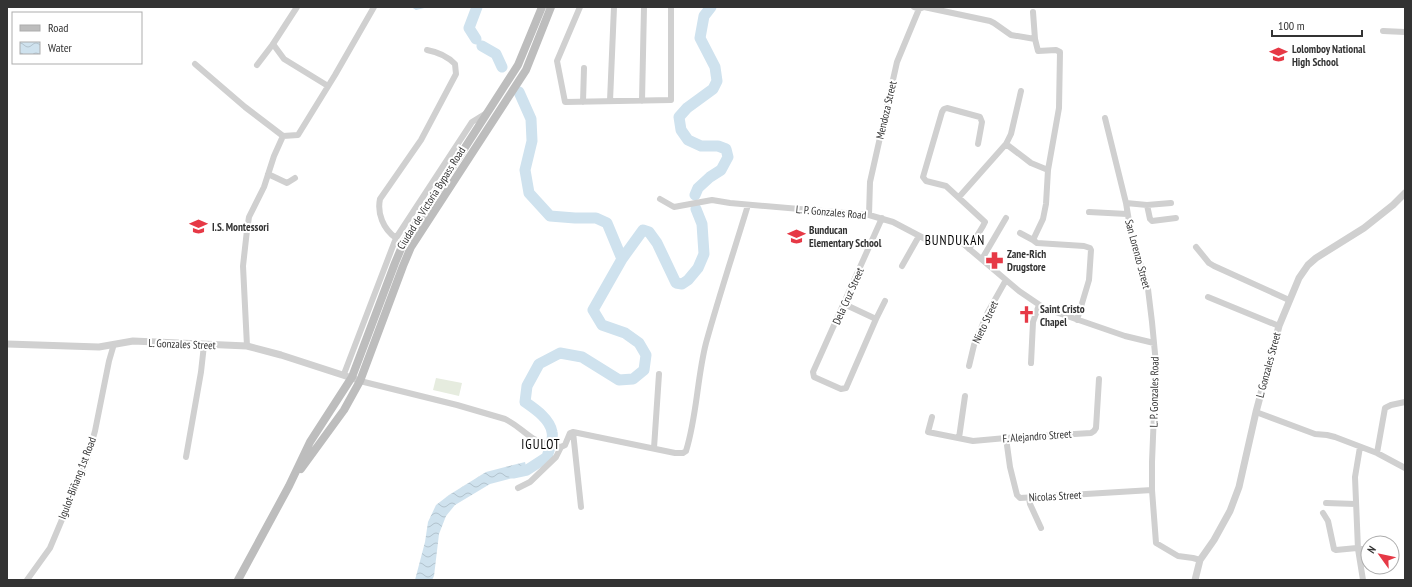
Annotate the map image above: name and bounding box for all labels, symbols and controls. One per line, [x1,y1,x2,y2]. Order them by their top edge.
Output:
legend [12,12,142,64]
scale bar [1272,12,1362,38]
text: 100 m [1278,18,1305,33]
text: Road [48,20,68,35]
text: Water [48,40,73,55]
place label: Lolomboy National High School [1292,42,1366,69]
school or university icon: Lolomboy National High School [1269,45,1289,65]
street label: Mendoza Street [873,80,899,140]
street label: Ciudad de Victoria Bypass Road [394,144,468,252]
street label: L. P. Gonzales Road [795,202,867,222]
school or university icon: I.S. Montessori [189,217,209,237]
street label: San Lorenzo Street [1122,218,1154,290]
place label: I.S. Montessori [212,220,270,234]
place label: Bunducan Elementary School [809,223,882,250]
school or university icon: Bunducan Elementary School [786,226,806,246]
district label: BUNDUKAN [925,232,985,249]
place label: Zane-Rich Drugstore [1007,247,1046,274]
pharmacy icon: Zane-Rich Drugstore [984,250,1004,270]
street label: Dela Cruz Street [829,265,867,327]
street label: Nieto Street [969,298,1001,346]
place label: Saint Cristo Chapel [1040,302,1085,329]
church icon: Saint Cristo Chapel [1017,305,1037,325]
street label: L. Gonzales Street [1253,331,1283,399]
street label: L. Gonzales Street [148,336,216,352]
street label: L. P. Gonzales Road [1146,356,1162,428]
street label: F. Alejandro Street [1002,427,1072,445]
street label: Igulot-Biñang 1st Road [55,435,99,521]
district label: IGULOT [521,436,561,453]
street label: Nicolas Street [1028,488,1082,504]
north arrow [1360,535,1400,575]
text: N [1364,543,1379,556]

